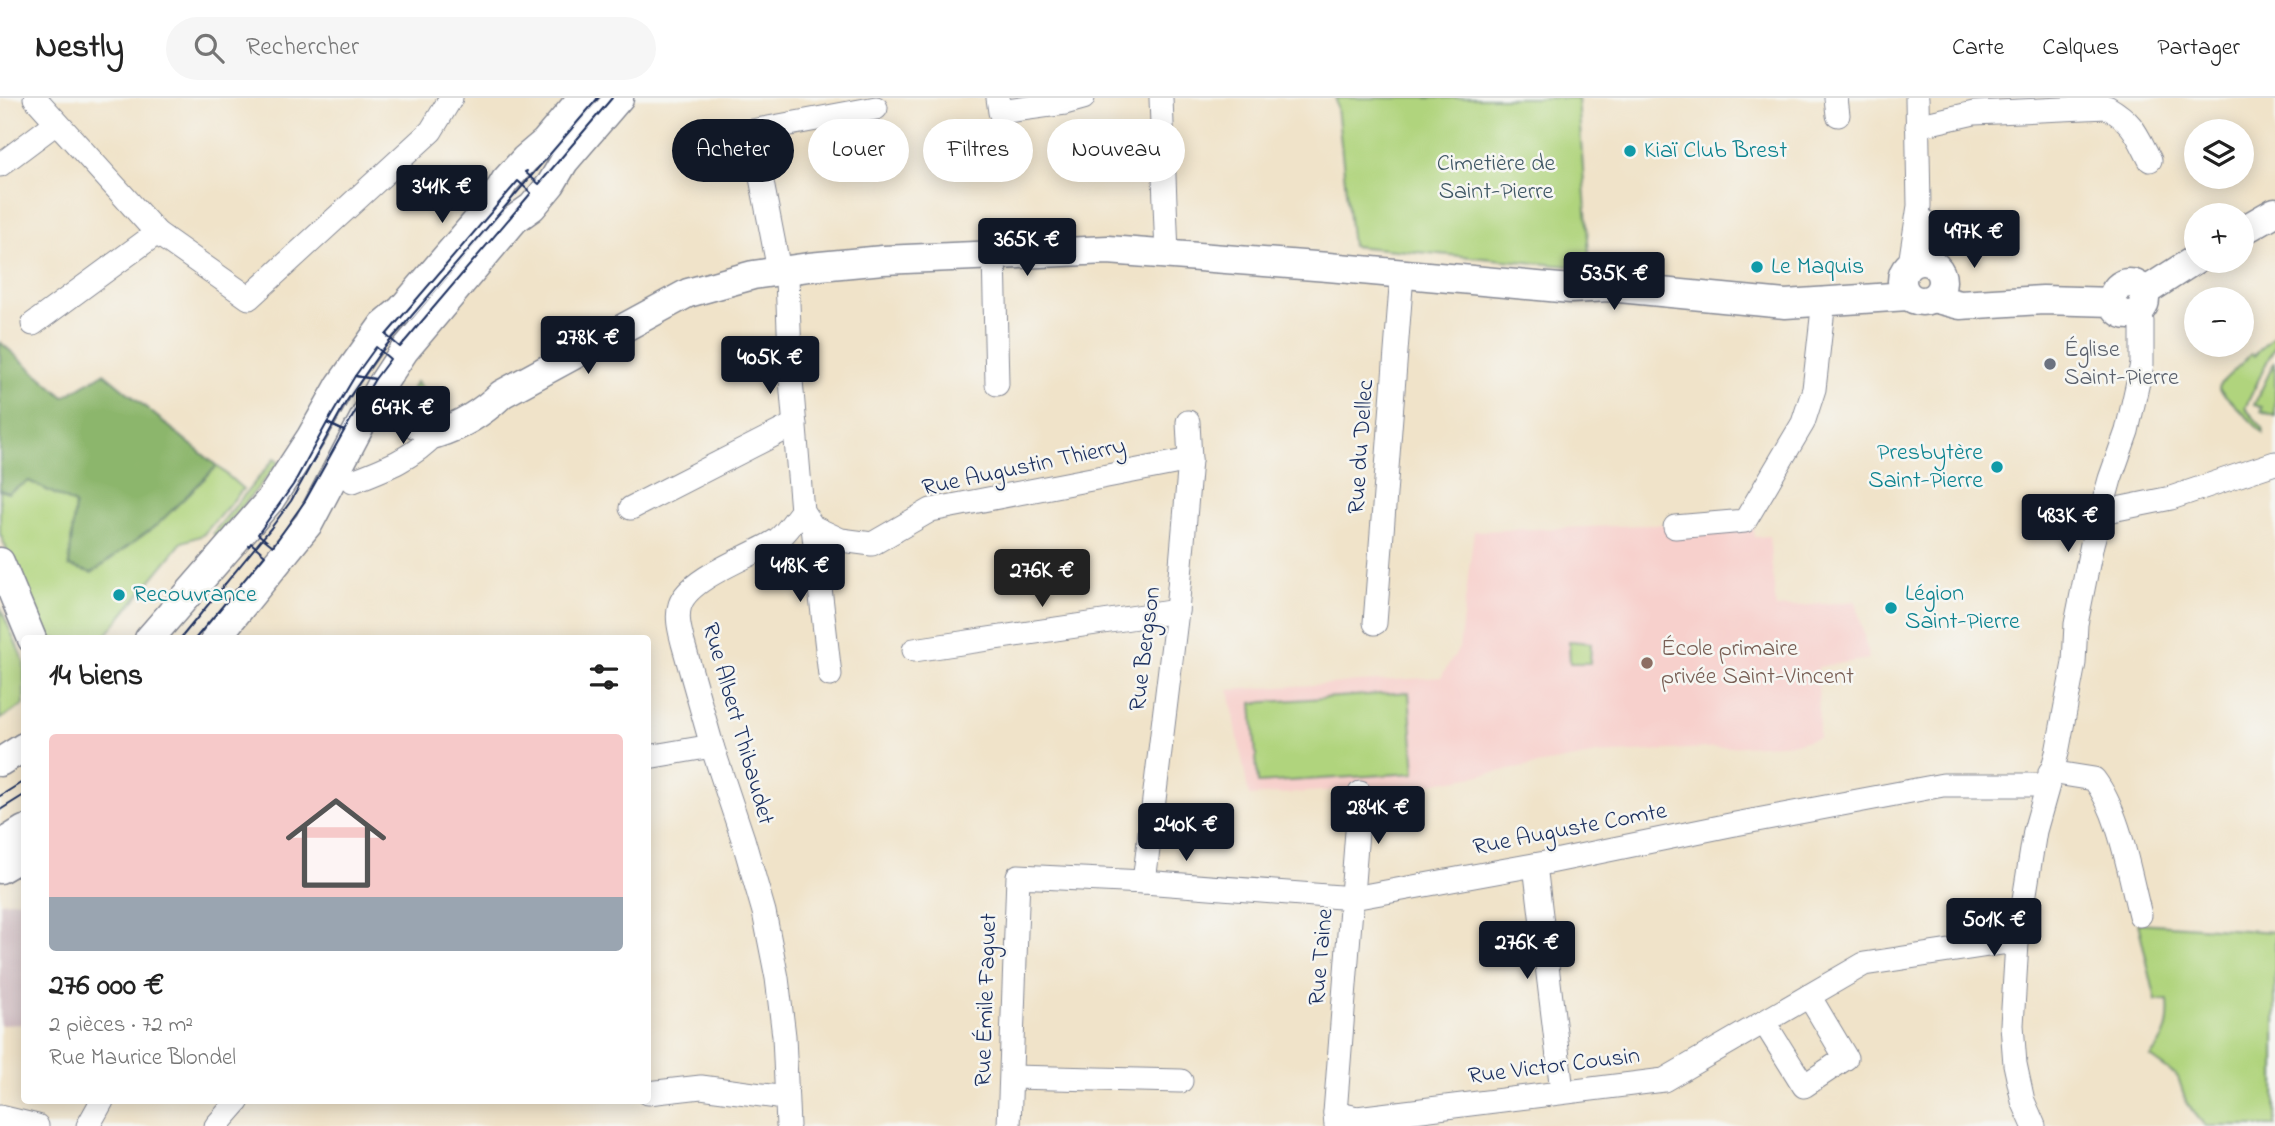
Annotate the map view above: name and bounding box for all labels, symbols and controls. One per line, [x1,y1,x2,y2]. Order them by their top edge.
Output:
search box [166,17,656,80]
text: Nestly [35,24,124,72]
icon: search [190,29,228,67]
text: Rechercher [246,29,359,67]
text: Carte [1952,31,2004,66]
text: Calques [2042,31,2119,66]
text: Partager [2157,31,2240,66]
chip: Acheter [672,119,794,182]
chip: Louer [808,119,909,182]
chip: Filtres [923,119,1033,182]
chip: Nouveau [1047,119,1185,182]
map controls [2184,119,2254,357]
button: layers [2184,119,2254,189]
place label: Kiaï Club Brest [1644,134,1787,169]
marker: Kiaï Club Brest [1622,143,1638,159]
park label: Cimetière de Saint-Pierre [1437,147,1555,210]
pin: 341K € [385,166,499,225]
text: 341K € [412,171,472,204]
button: + [2184,203,2254,273]
pin: 497K € [1917,211,2031,270]
text: 497K € [1945,216,2003,249]
pin: 365K € [970,218,1084,278]
text: 365K € [994,224,1060,257]
place label: Le Maquis [1771,250,1864,285]
pin: 535K € [1557,252,1671,312]
text: 535K € [1580,258,1648,291]
marker: Le Maquis [1749,259,1765,275]
button: − [2184,287,2254,357]
pin: 278K € [531,316,645,376]
text: 278K € [557,322,619,355]
place label: Église Saint-Pierre [2064,333,2179,396]
pin: 405K € [713,336,827,396]
text: 405K € [737,342,803,375]
marker: Église Saint-Pierre [2042,356,2058,372]
street label: Rue du Dellec [1340,378,1384,515]
pin: 647K € [346,386,460,446]
text: 647K € [372,392,434,425]
street label: Rue Augustin Thierry [919,429,1129,508]
place label: Presbytère Saint-Pierre [1868,436,1983,499]
marker: Presbytère Saint-Pierre [1989,459,2005,475]
pin: 483K € [2011,494,2125,554]
text: 483K € [2038,500,2098,533]
pin: 418K € [743,545,857,604]
text: 418K € [771,550,829,583]
pin: 276K € [985,550,1099,609]
text: 276K € [1010,555,1074,588]
place label: Légion Saint-Pierre [1905,577,2020,640]
place label: Recouvrance [133,578,257,613]
street label: Rue Bergson [1121,585,1171,713]
marker: Recouvrance [111,587,127,603]
marker: Légion Saint-Pierre [1883,600,1899,616]
street label: Rue Albert Thibaudet [691,619,783,829]
place label: École primaire privée Saint-Vincent [1661,632,1854,695]
text: 14 biens [49,655,143,699]
marker: École primaire privée Saint-Vincent [1639,655,1655,671]
icon: filters [585,658,623,696]
icon: home [273,780,399,906]
pin: 284K € [1321,786,1435,846]
text: 284K € [1347,792,1409,825]
street label: Rue Auguste Comte [1470,794,1670,866]
pin: 240K € [1129,804,1243,863]
text: 240K € [1154,809,1218,842]
pin: 501K € [1937,898,2051,958]
text: 501K € [1962,904,2026,937]
street label: Rue Taine [1300,907,1344,1007]
street label: Rue Émile Faguet [966,913,1008,1087]
pin: 276K € [1470,922,1584,981]
text: 276K € [1495,927,1559,960]
text: 276 000 € [49,965,164,1009]
text: 2 pièces · 72 m² [49,1009,193,1042]
street label: Rue Victor Cousin [1466,1039,1642,1095]
text: Rue Maurice Blondel [49,1042,236,1075]

